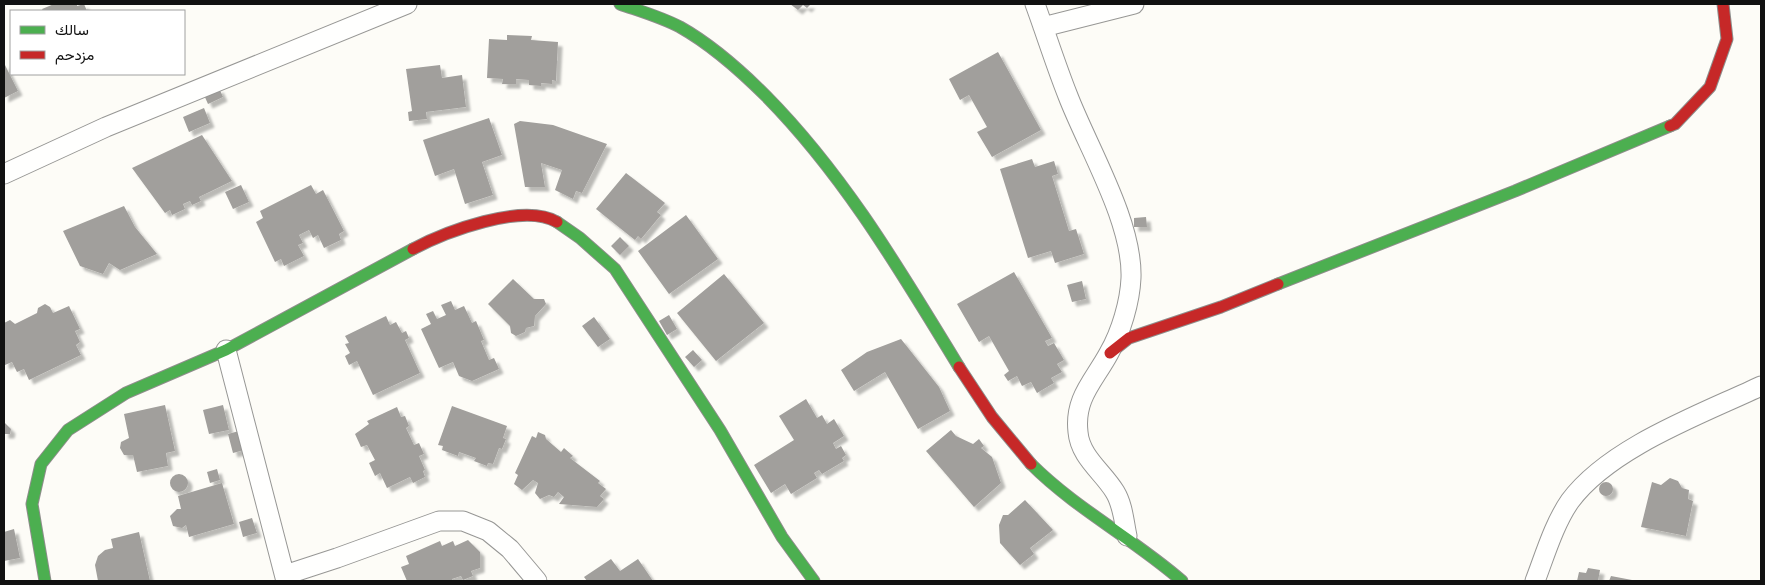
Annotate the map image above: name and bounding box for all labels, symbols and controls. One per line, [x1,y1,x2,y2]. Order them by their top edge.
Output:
legend [10,10,185,75]
text: سالك [55,20,89,39]
text: مزدحم [55,45,94,65]

